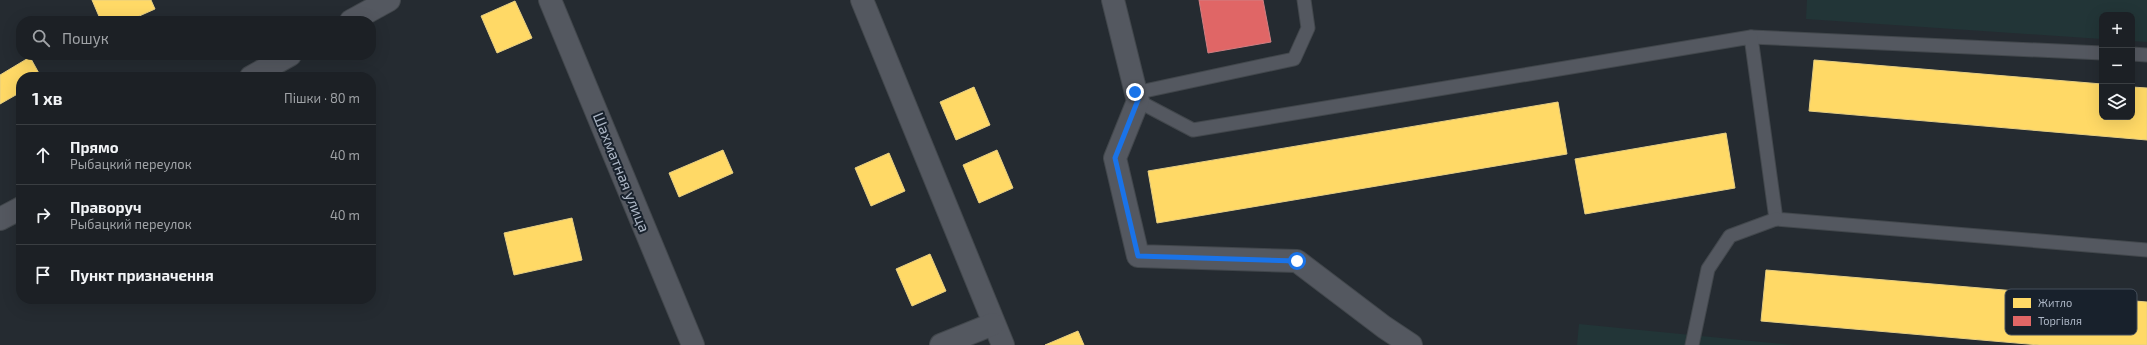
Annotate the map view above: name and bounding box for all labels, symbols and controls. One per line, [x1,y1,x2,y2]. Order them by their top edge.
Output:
map controls [2099,12,2135,120]
button: + [2099,12,2135,48]
search box [16,16,376,60]
icon: search [30,27,52,49]
text: Пошук [62,29,109,47]
button: − [2099,48,2135,84]
route end [1126,83,1144,101]
button: layers [2099,84,2135,120]
text: 1 хв [32,88,62,108]
text: Пішки · 80 m [284,90,360,106]
street label: Шахматная улица [589,110,654,235]
text: Прямо [70,138,119,156]
icon: ahead [32,144,54,166]
text: 40 m [330,147,360,163]
text: Рыбацкий переулок [70,156,192,172]
text: Праворуч [70,198,141,216]
icon: right [32,204,54,226]
text: 40 m [330,207,360,223]
text: Рыбацкий переулок [70,216,192,232]
route start [1288,252,1306,270]
icon: arrive [32,264,54,286]
text: Пункт призначення [70,266,214,284]
legend [2005,289,2137,335]
text: Житло [2038,296,2072,309]
text: Торгівля [2038,314,2082,327]

